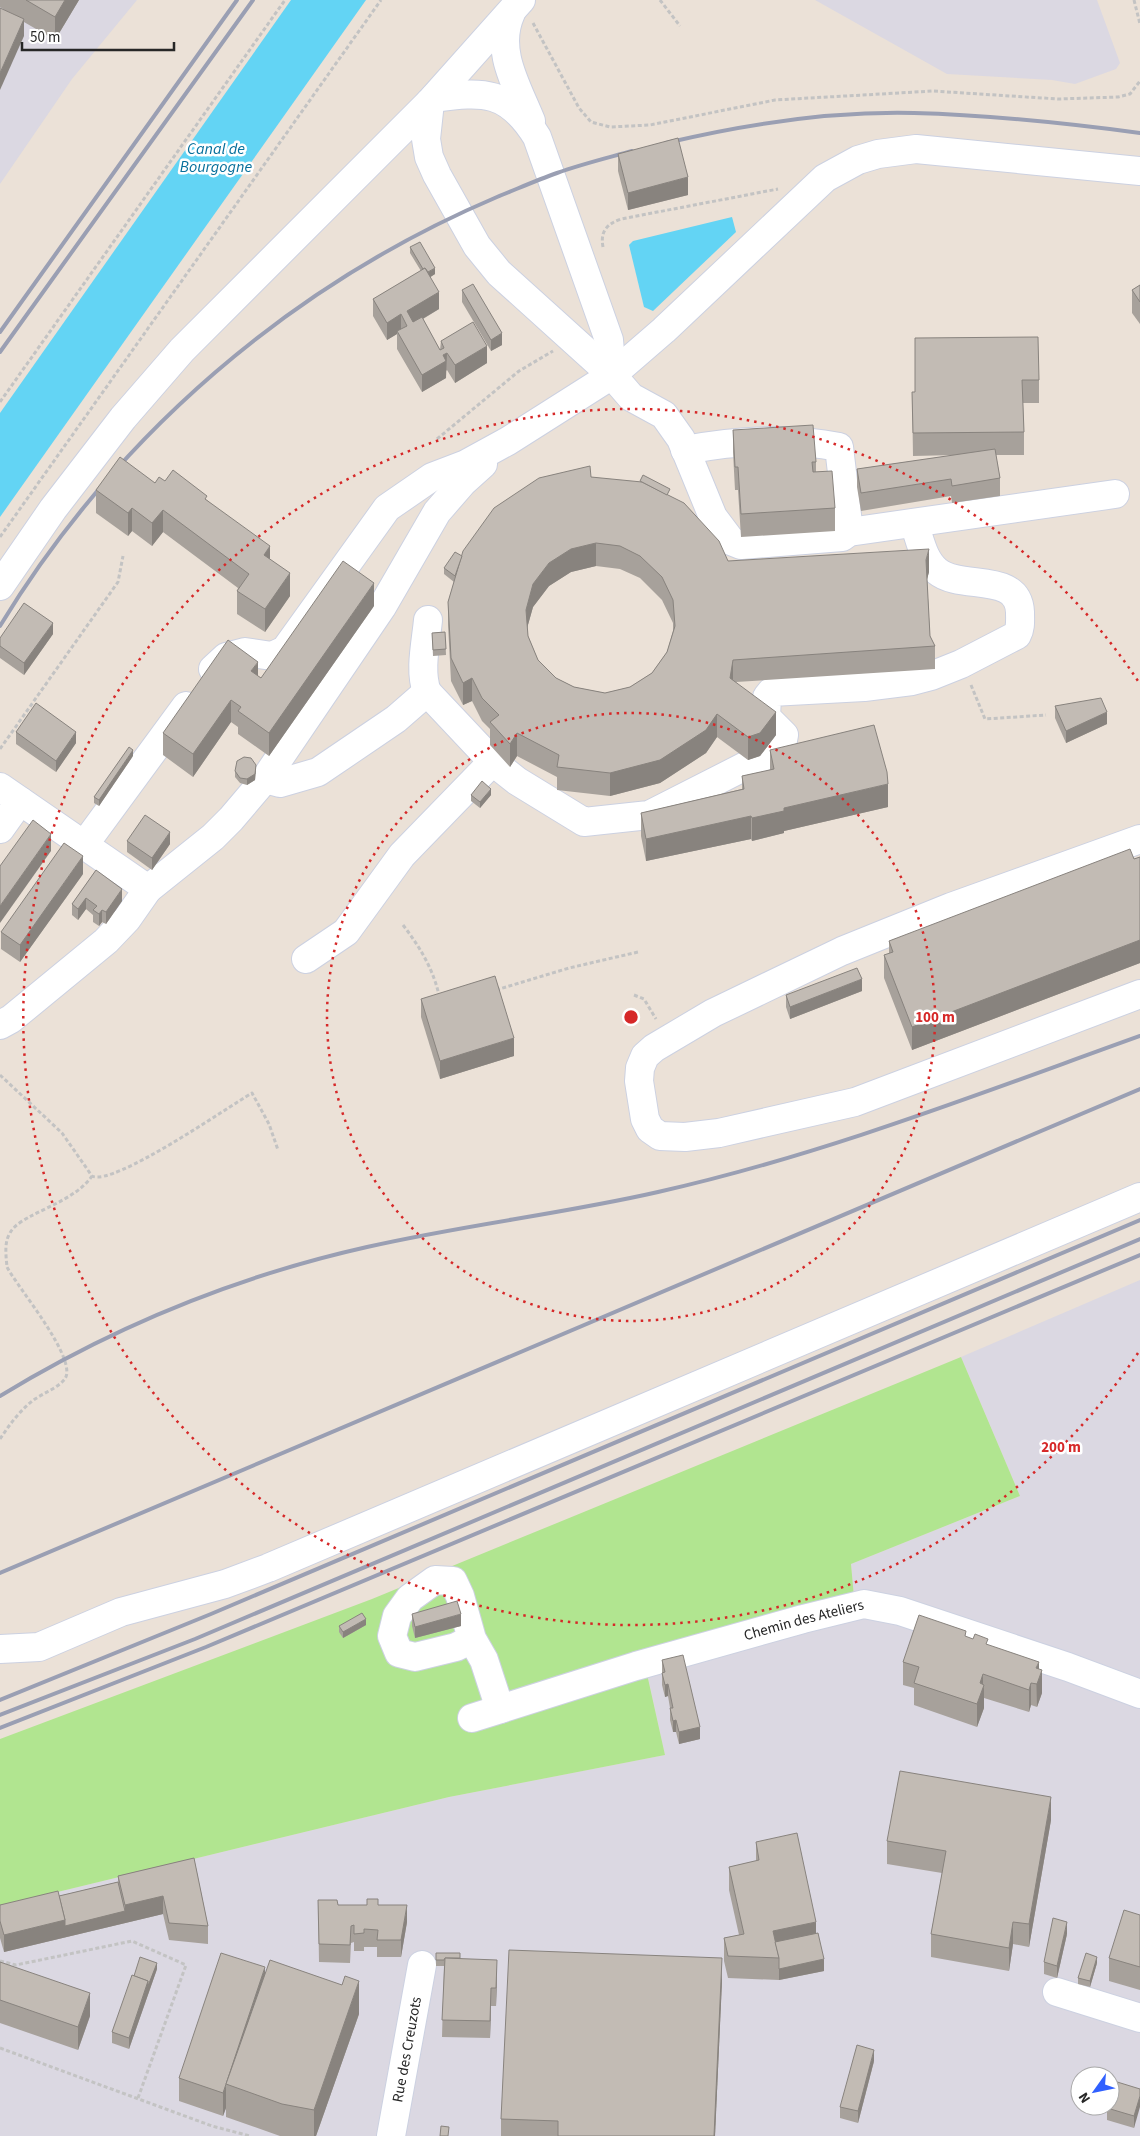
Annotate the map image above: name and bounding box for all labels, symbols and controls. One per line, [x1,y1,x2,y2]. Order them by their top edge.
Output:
scale bar [22,20,175,52]
text: 50 m [30,27,60,48]
water label: Canal de Bourgogne [180,138,252,178]
text: 100 m [915,1007,955,1028]
centre of rings [622,1008,640,1026]
text: 200 m [1041,1437,1081,1458]
street label: Chemin des Ateliers [741,1594,866,1646]
street label: Rue des Creuzots [387,1995,427,2104]
north arrow [1070,2066,1120,2116]
text: N [1074,2088,1096,2107]

